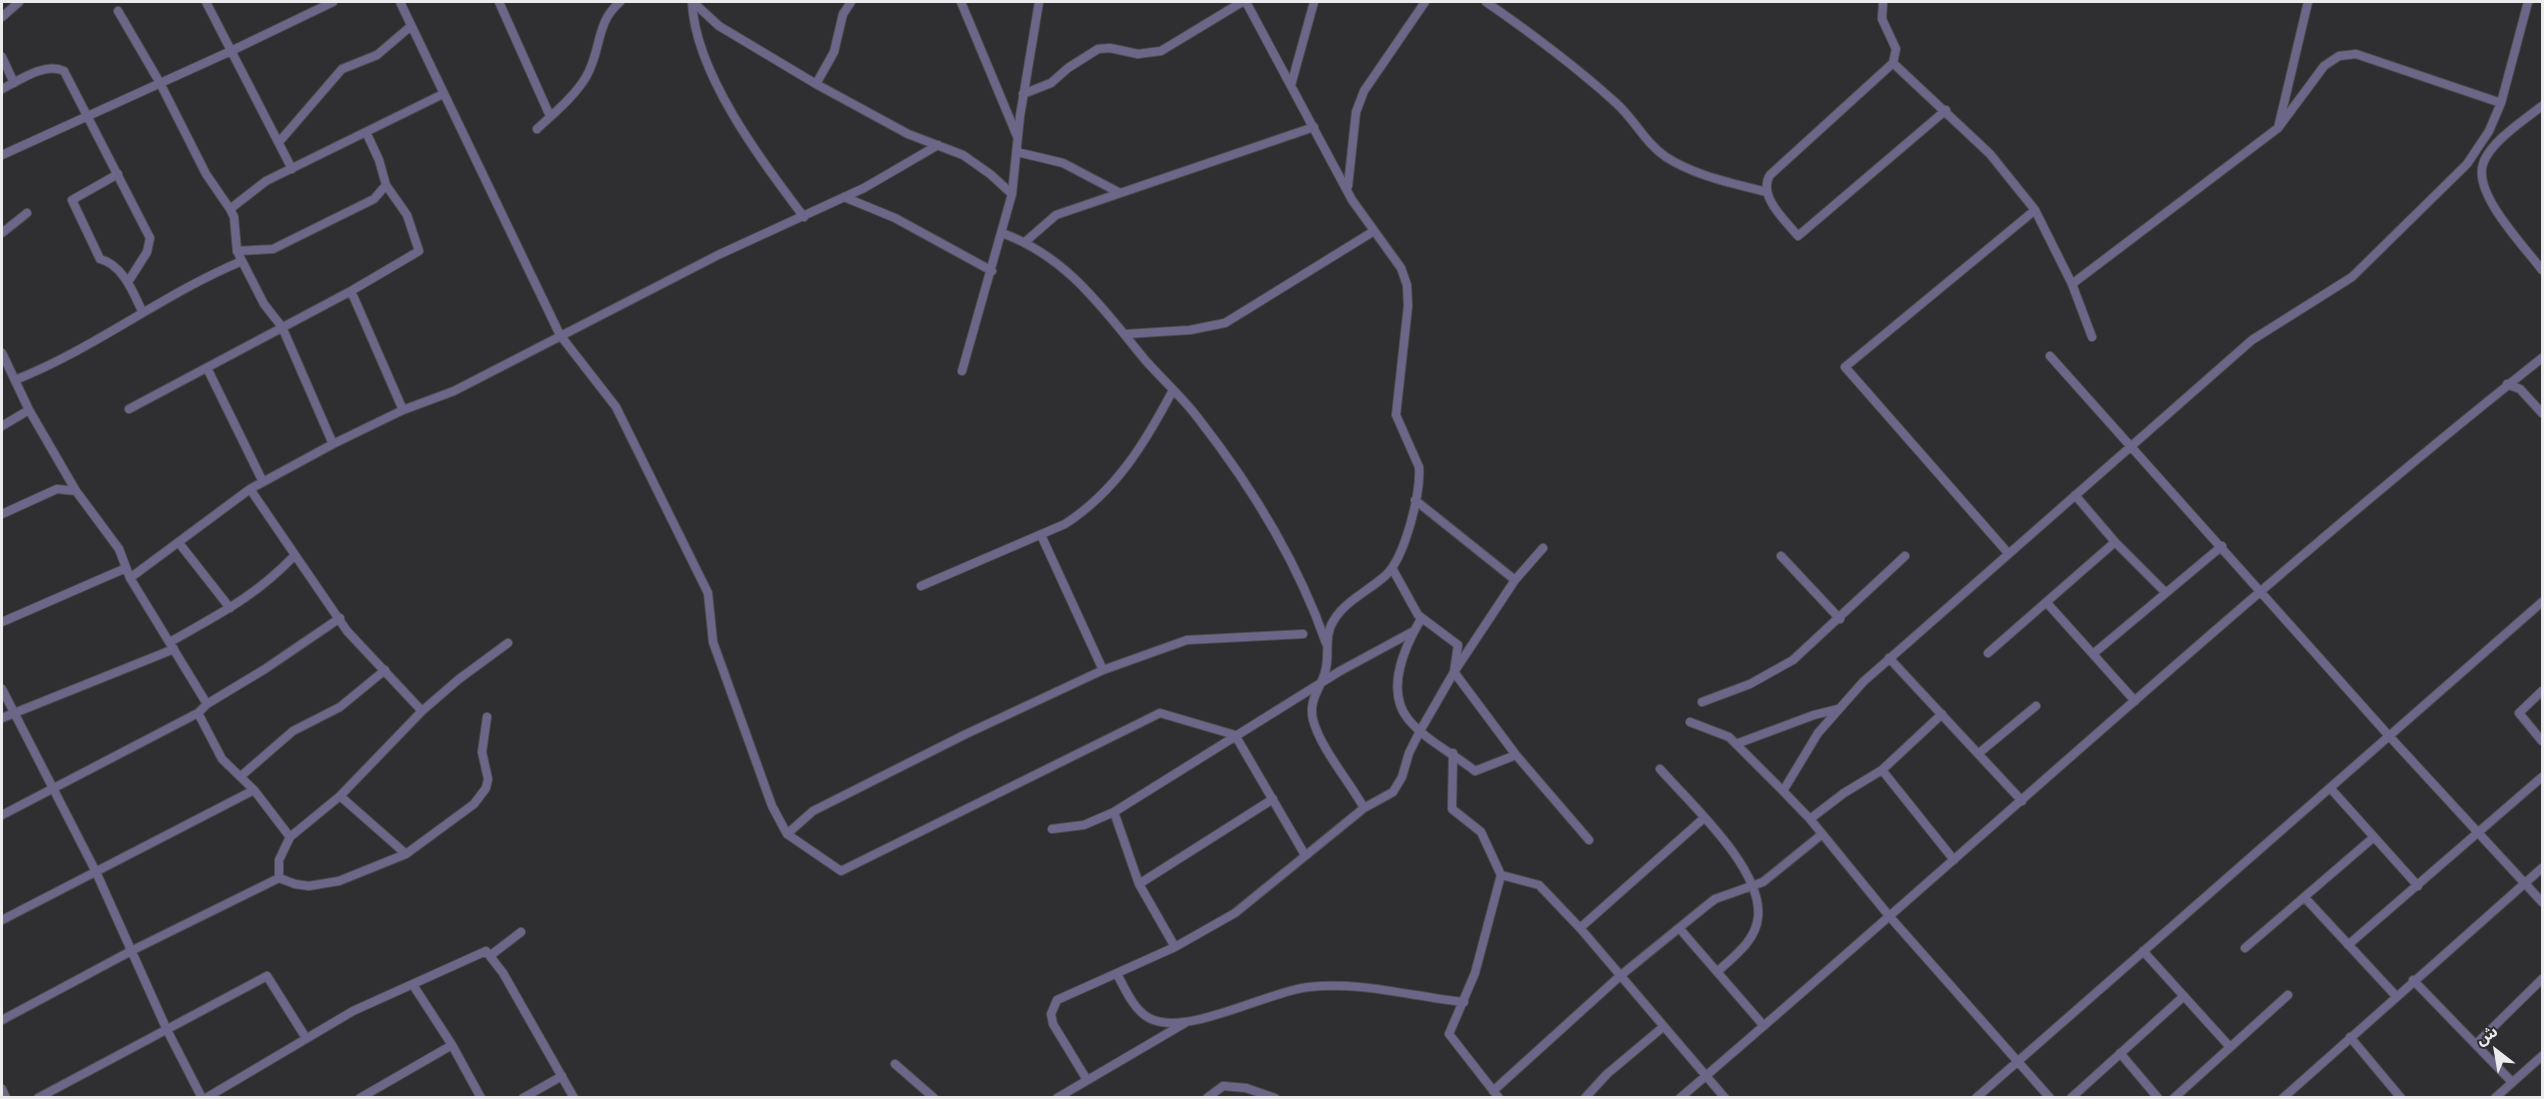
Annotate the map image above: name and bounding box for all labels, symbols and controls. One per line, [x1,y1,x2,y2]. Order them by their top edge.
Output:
text: ش [2471,1020,2502,1052]
north arrow [2466,1021,2526,1081]

